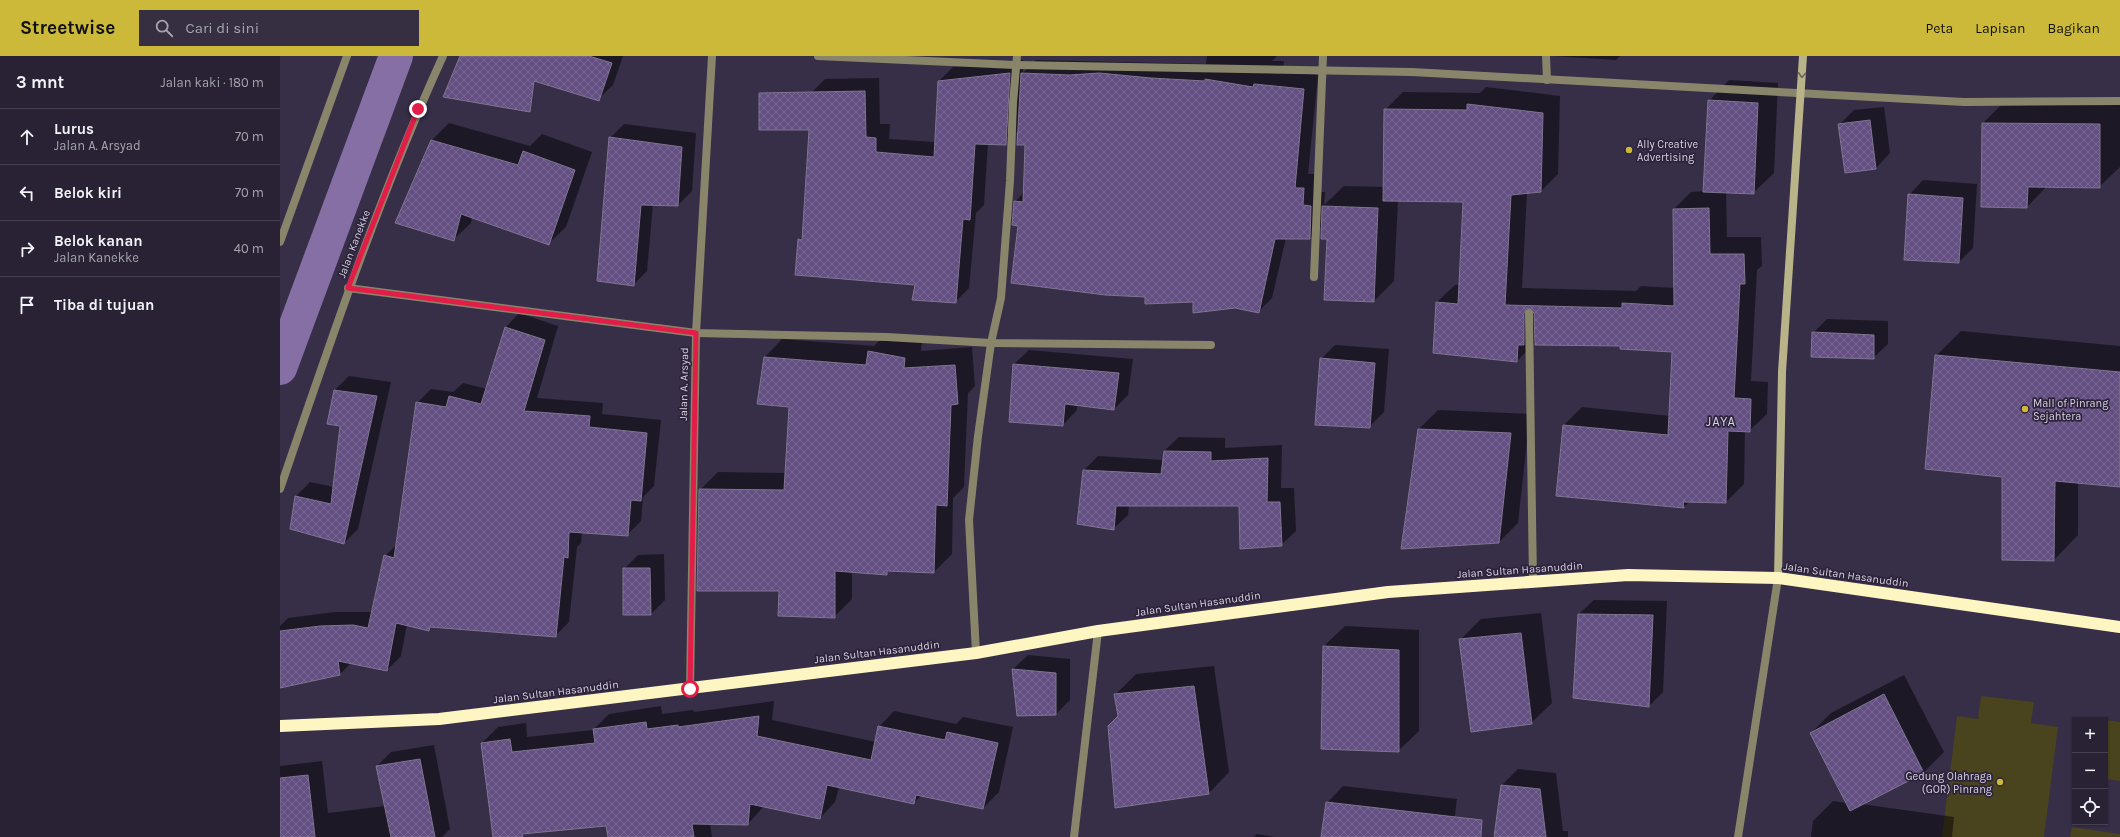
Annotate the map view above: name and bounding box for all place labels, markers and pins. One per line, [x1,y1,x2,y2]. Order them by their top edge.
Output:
place label: Ally Creative Advertising [1637,138,1699,164]
marker: Ally Creative Advertising [1624,145,1634,155]
place label: Mall of Pinrang Sejahtera [2033,397,2109,423]
marker: Mall of Pinrang Sejahtera [2020,404,2030,414]
place label: Gedung Olahraga (GOR) Pinrang [1905,770,1993,796]
marker: Gedung Olahraga (GOR) Pinrang [1995,777,2005,787]

